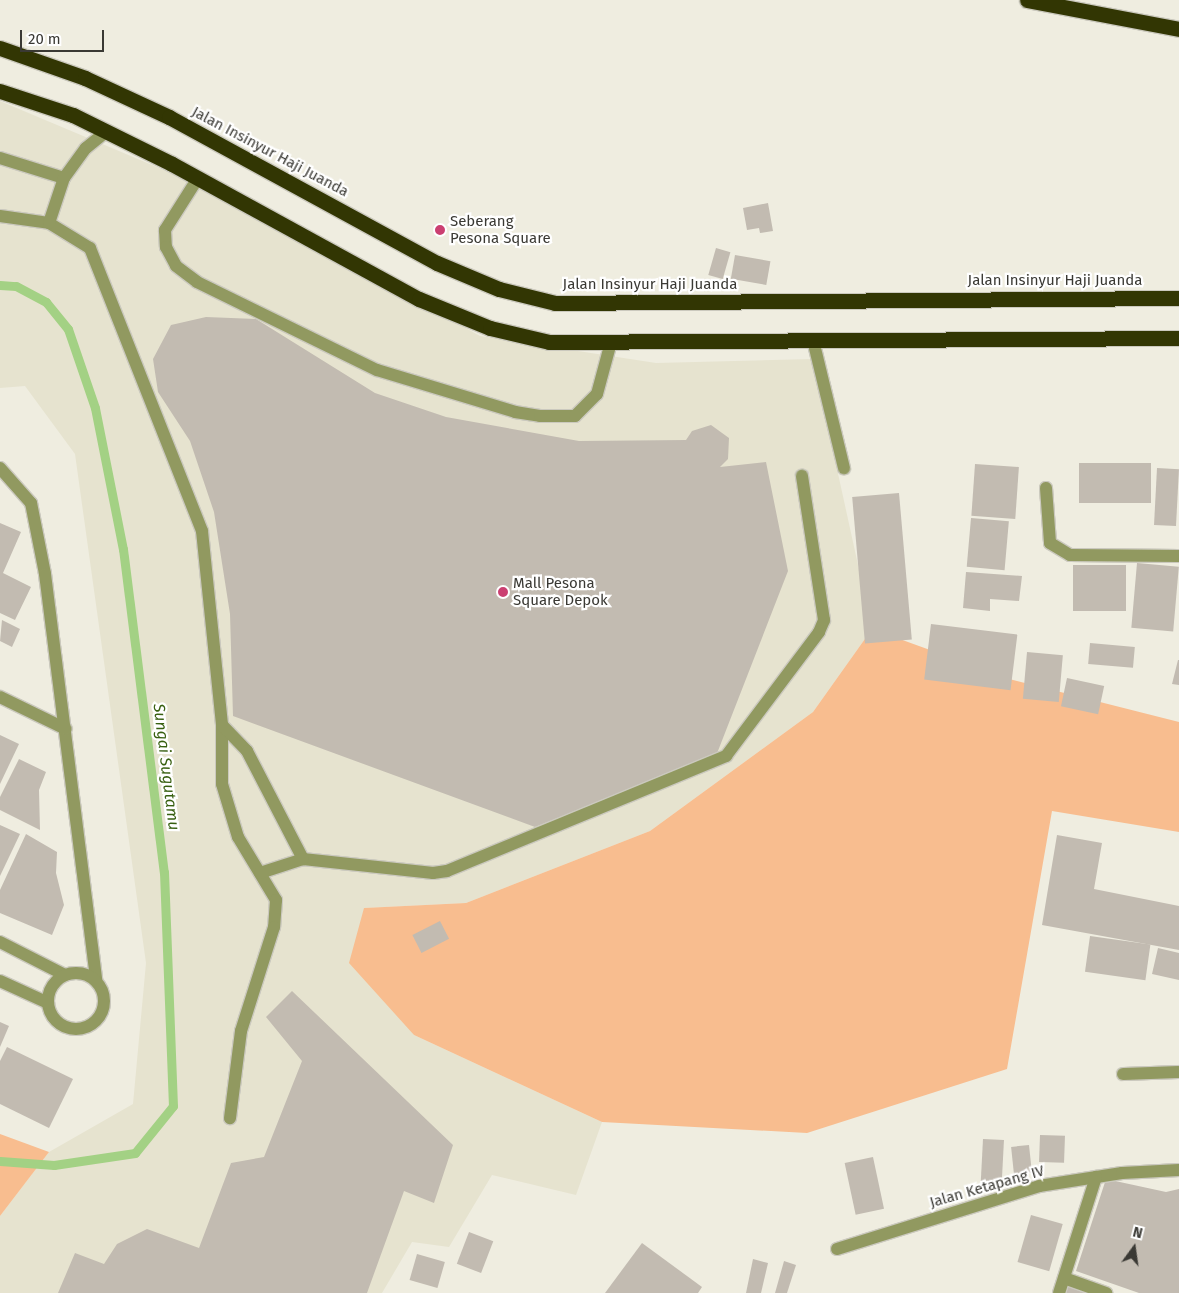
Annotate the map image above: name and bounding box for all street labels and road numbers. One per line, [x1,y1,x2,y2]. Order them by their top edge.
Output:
street label: Jalan Insinyur Haji Juanda [189,103,351,201]
street label: Jalan Insinyur Haji Juanda [968,272,1142,290]
street label: Jalan Insinyur Haji Juanda [563,276,737,294]
street label: Jalan Ketapang IV [928,1162,1046,1212]

